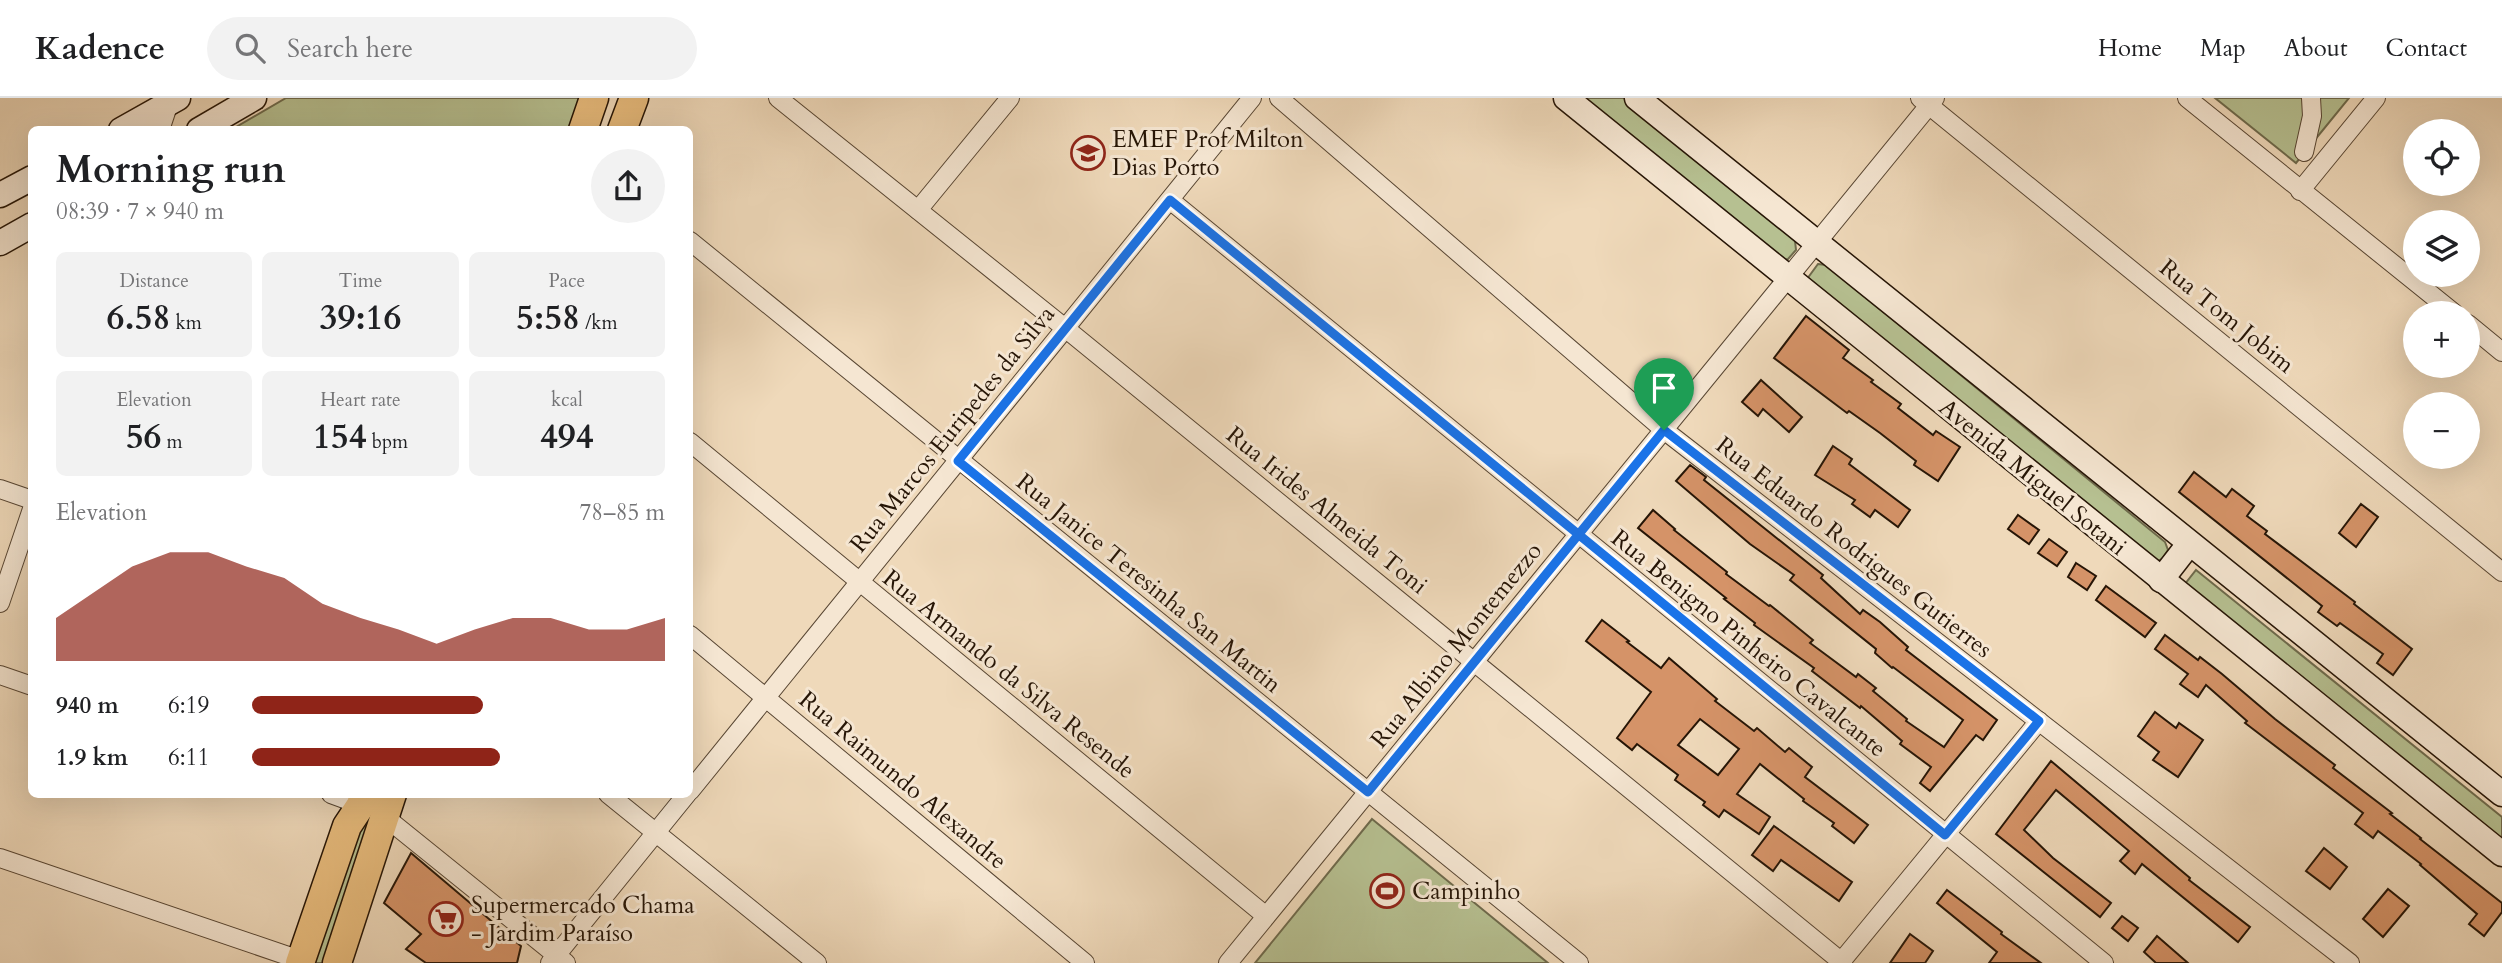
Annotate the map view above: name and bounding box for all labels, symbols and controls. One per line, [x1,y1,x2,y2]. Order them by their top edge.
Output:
search box [207,17,697,80]
text: Kadence [35,26,165,71]
icon: search [231,29,269,67]
text: Search here [287,31,413,66]
text: Home [2098,32,2162,65]
text: Map [2200,32,2246,65]
text: About [2284,32,2348,65]
text: Contact [2386,32,2467,65]
map controls [2403,119,2480,469]
button: locate [2403,119,2480,196]
place label: EMEF Prof Milton Dias Porto [1112,123,1304,184]
school or university icon: EMEF Prof Milton Dias Porto [1069,134,1107,172]
text: Morning run [56,144,286,196]
button: share [591,149,665,223]
text: 08:39 · 7 × 940 m [56,196,224,227]
button: layers [2403,210,2480,287]
street label: Rua Tom Jobim [2152,252,2302,382]
text: Distance [119,268,189,294]
text: Time [339,268,382,294]
text: Pace [548,268,585,294]
text: 6.58 [107,294,170,342]
text: 39:16 [320,294,401,342]
text: 5:58 [516,294,580,342]
street label: Rua Marcos Euripedes da Silva [842,298,1063,560]
button: + [2403,301,2480,378]
text: km [170,310,202,336]
text: /km [580,310,618,336]
pin [1634,358,1694,430]
icon: arrive [1645,369,1683,407]
text: Elevation [116,387,192,413]
text: Heart rate [320,387,401,413]
text: kcal [551,387,583,413]
street label: Avenida Miguel Sotani [1932,391,2134,564]
button: − [2403,392,2480,469]
text: 56 [126,413,162,461]
text: 154 [313,413,367,461]
text: 494 [540,413,594,461]
street label: Rua Irides Almeida Toni [1219,419,1434,602]
text: m [162,429,183,455]
text: bpm [367,429,408,455]
street label: Rua Eduardo Rodrigues Gutierres [1709,429,1999,666]
street label: Rua Janice Teresinha San Martin [1009,466,1289,701]
text: Elevation [56,497,147,528]
text: 78–85 m [580,497,665,528]
street label: Rua Benigno Pinheiro Cavalcante [1604,522,1893,765]
street label: Rua Albino Montemezzo [1363,536,1550,755]
street label: Rua Armando da Silva Resende [875,562,1142,787]
street label: Rua Raimundo Alexandre [792,684,1014,877]
text: 940 m [56,690,119,721]
text: 6:19 [168,690,209,721]
text: 1.9 km [56,742,128,773]
text: 6:11 [168,742,209,773]
sports icon: Campinho [1368,872,1406,910]
place label: Campinho [1412,875,1520,908]
place label: Supermercado Chama - Jardim Paraíso [471,889,695,950]
supermarket icon: Supermercado Chama - Jardim Paraíso [427,900,465,938]

